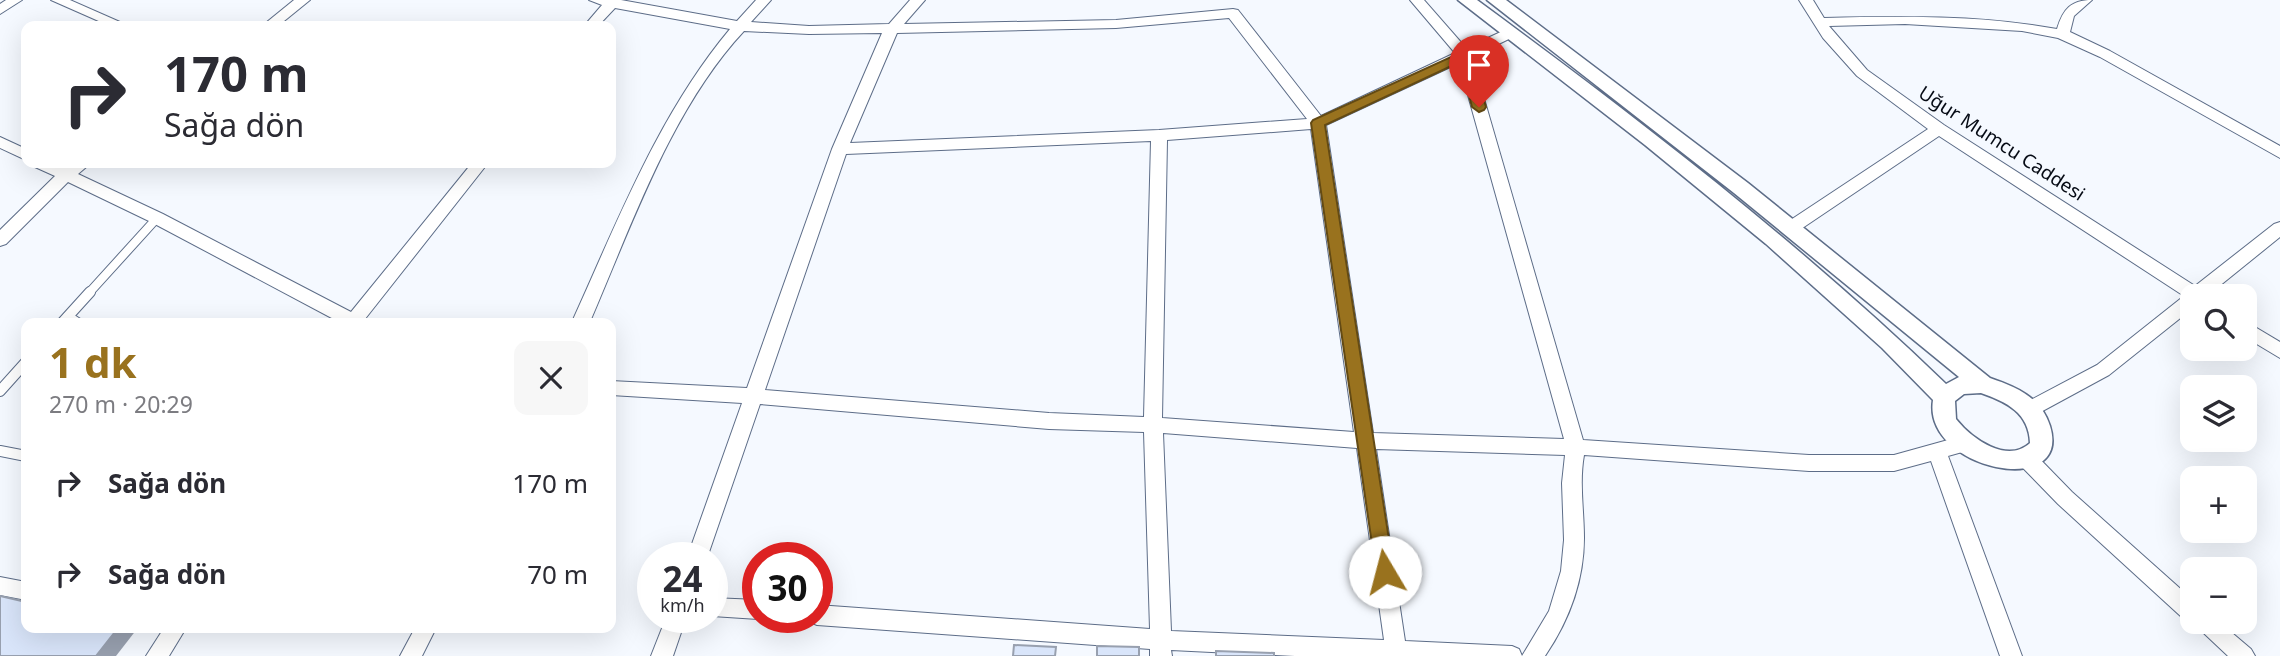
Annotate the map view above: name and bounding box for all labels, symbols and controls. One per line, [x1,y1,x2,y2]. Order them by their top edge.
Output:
pin [1449,35,1509,107]
text: 170 m [164,40,309,106]
icon: arrive [1460,46,1498,84]
icon: right [49,49,140,140]
street label: Uğur Mumcu Caddesi [1914,79,2090,207]
text: Sağa dön [164,103,304,146]
map controls [2180,284,2257,634]
button: search [2180,284,2257,361]
text: 1 dk [49,333,137,390]
button: close [514,341,588,415]
button: layers [2180,375,2257,452]
text: 270 m · 20:29 [49,388,193,420]
icon: right [49,464,87,502]
text: Sağa dön [108,465,226,501]
text: 170 m [512,465,588,501]
button: + [2180,466,2257,543]
position arrow [1348,535,1422,609]
speed limit sign: 30 [742,542,833,633]
icon: right [49,555,87,593]
text: 24 [662,555,703,602]
text: Sağa dön [108,556,226,592]
text: 70 m [527,556,588,592]
button: − [2180,557,2257,634]
text: km/h [660,593,705,617]

